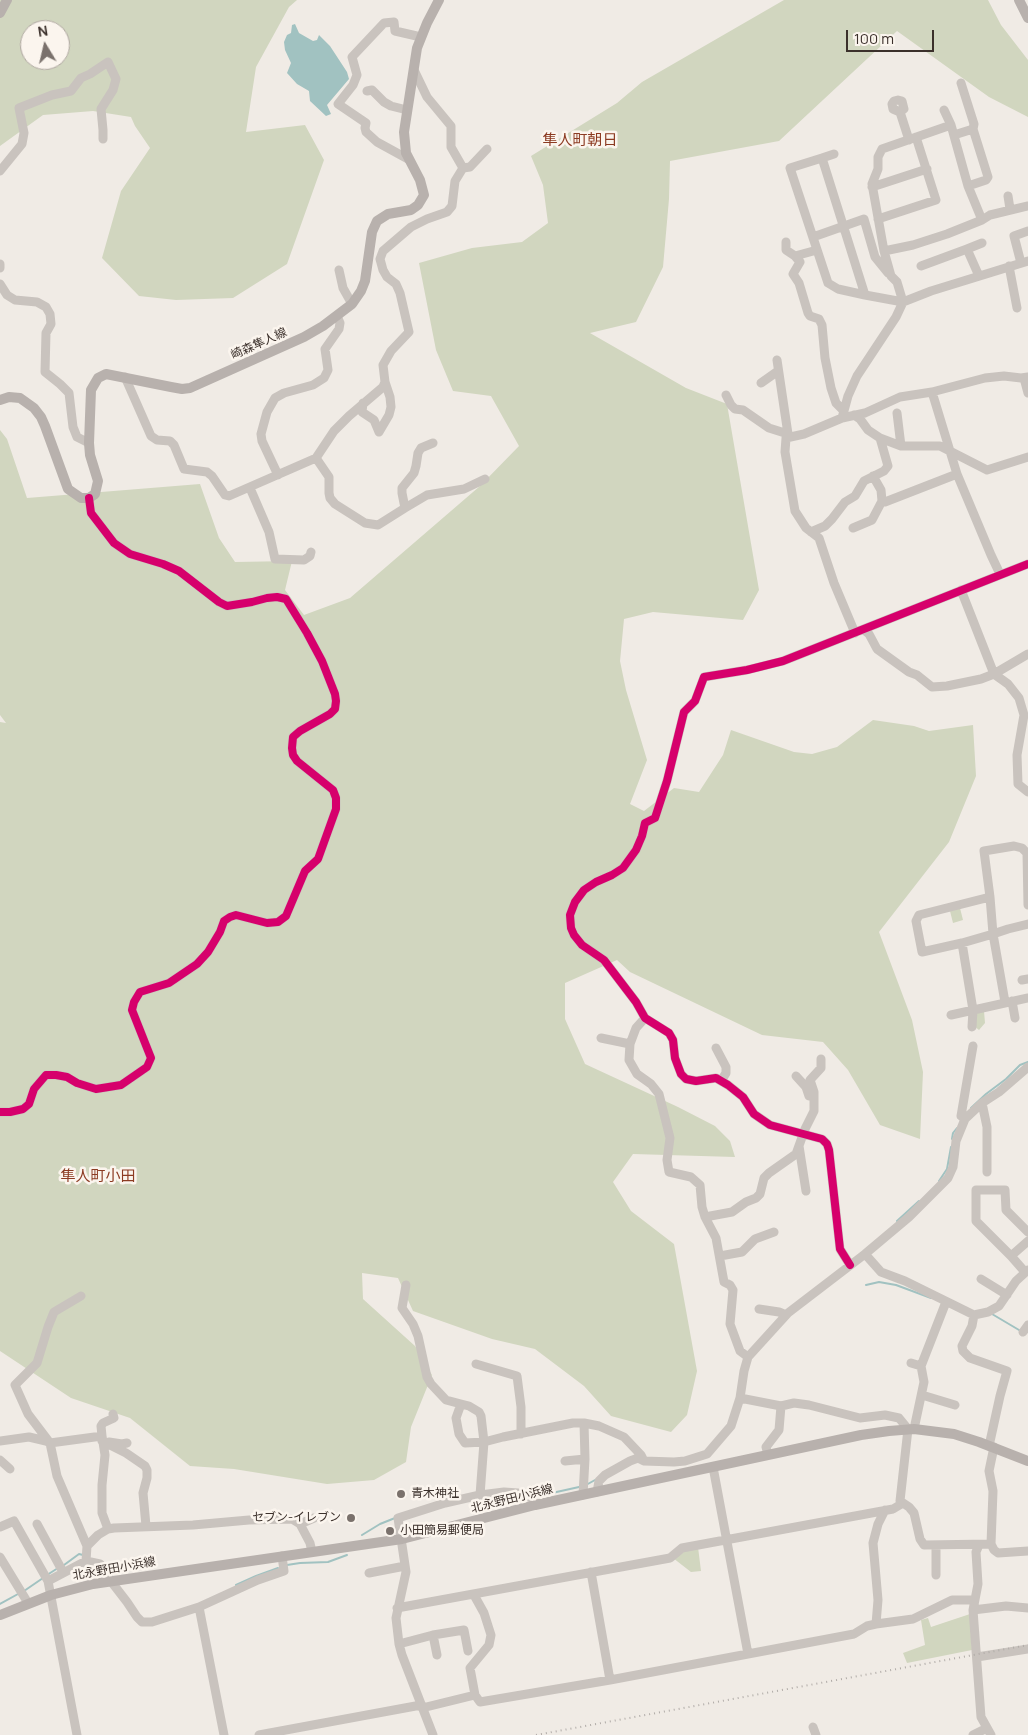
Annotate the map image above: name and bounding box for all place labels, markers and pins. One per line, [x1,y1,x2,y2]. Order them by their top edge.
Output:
place label: 青木神社 [411,1487,459,1501]
marker: 青木神社 [395,1488,407,1500]
place label: セブン-イレブン [252,1511,341,1525]
marker: セブン-イレブン [345,1512,357,1524]
place label: 小田簡易郵便局 [400,1524,484,1538]
marker: 小田簡易郵便局 [384,1525,396,1537]

